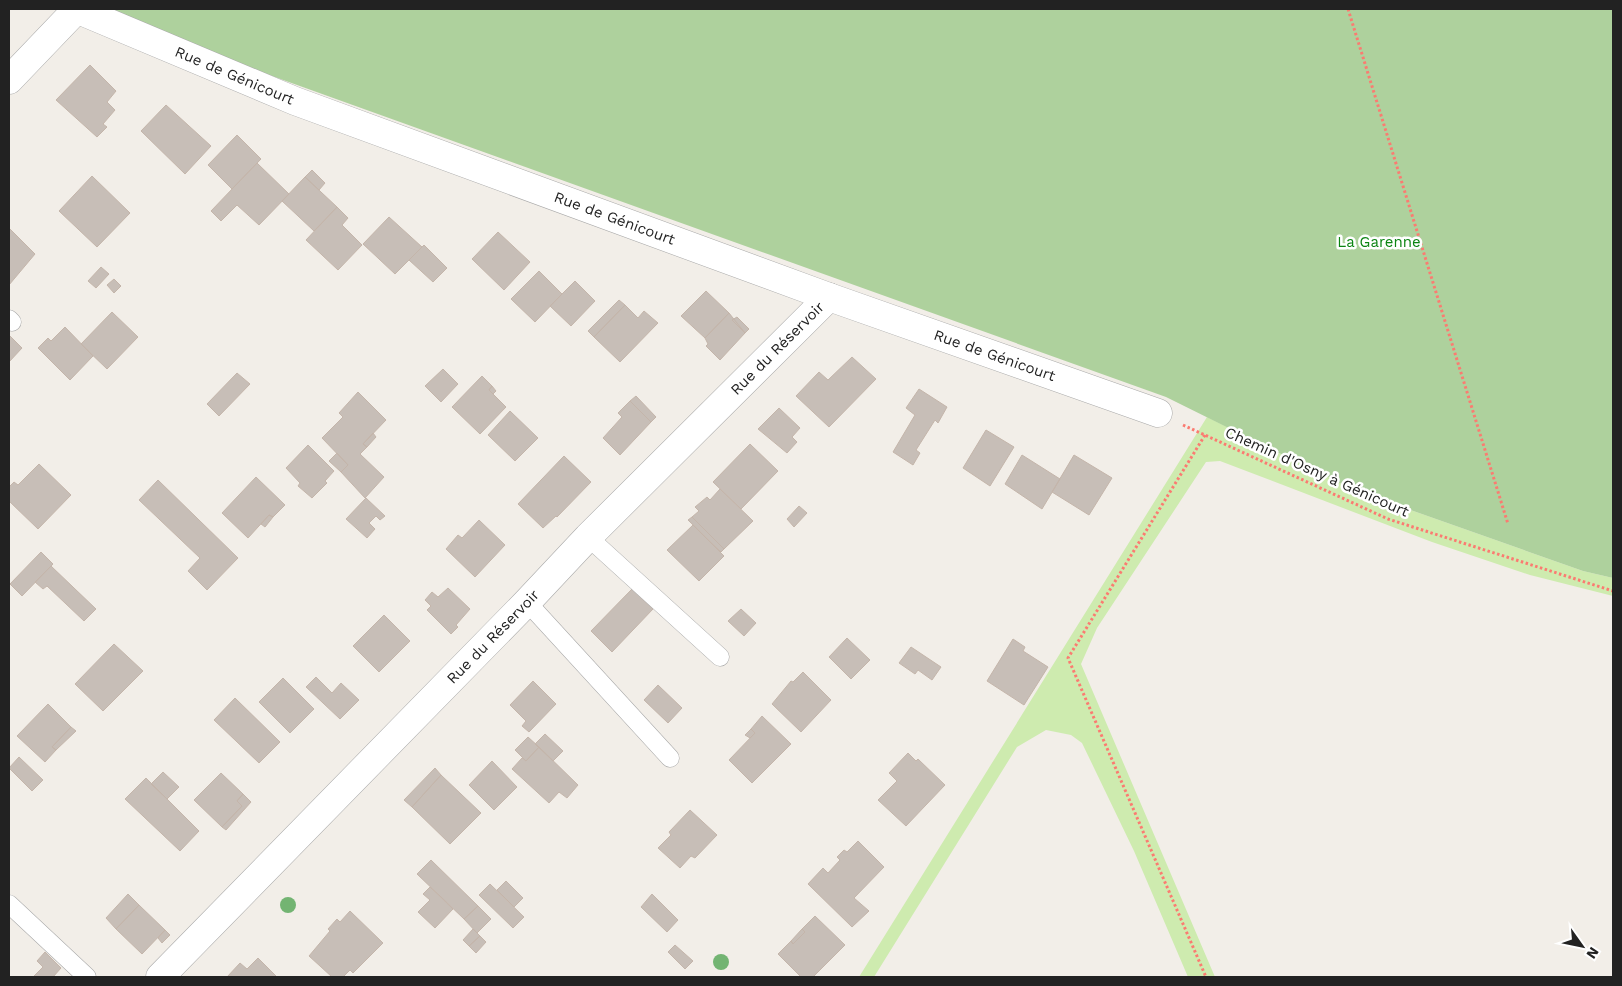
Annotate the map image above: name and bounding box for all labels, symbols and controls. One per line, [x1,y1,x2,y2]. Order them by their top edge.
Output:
street label: Rue de Génicourt [172,43,297,109]
street label: Rue de Génicourt [552,188,678,249]
park label: La Garenne [1337,233,1421,251]
street label: Rue du Réservoir [727,298,828,399]
street label: Rue de Génicourt [932,326,1058,385]
street label: Chemin d'Osny à Génicourt [1222,423,1412,521]
street label: Rue du Réservoir [443,586,543,688]
north arrow [1557,921,1607,971]
text: N [1583,944,1602,962]

